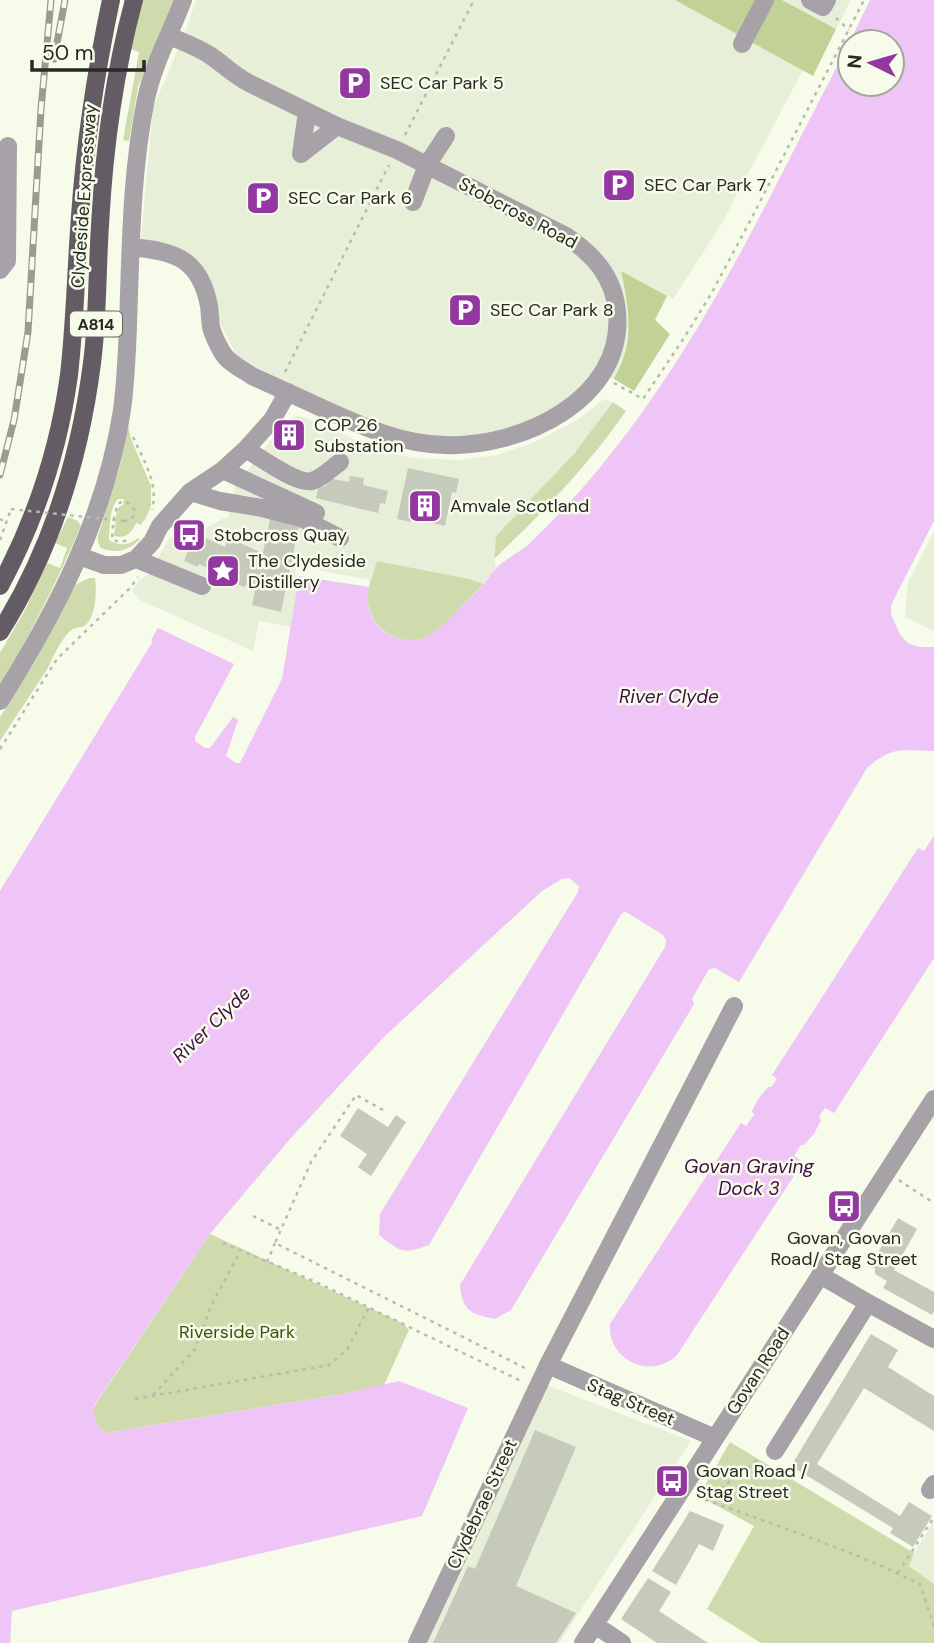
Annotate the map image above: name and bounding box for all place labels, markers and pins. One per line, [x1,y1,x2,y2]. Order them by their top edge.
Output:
parking icon: SEC Car Park 5 [336,64,374,102]
place label: SEC Car Park 5 [380,71,504,95]
parking icon: SEC Car Park 7 [600,166,638,204]
place label: SEC Car Park 7 [644,173,766,197]
parking icon: SEC Car Park 6 [244,179,282,217]
place label: SEC Car Park 6 [288,186,412,210]
parking icon: SEC Car Park 8 [446,291,484,329]
place label: SEC Car Park 8 [490,298,614,322]
place label: COP 26 Substation [314,413,404,458]
building icon: COP 26 Substation [270,416,308,454]
building icon: Amvale Scotland [406,487,444,525]
place label: Amvale Scotland [450,494,589,518]
bus stop icon: Stobcross Quay [170,516,208,554]
place label: Stobcross Quay [214,523,347,547]
place label: The Clydeside Distillery [248,549,366,594]
place icon: The Clydeside Distillery [204,552,242,590]
bus stop icon: Govan, Govan Road/ Stag Street [825,1187,863,1225]
place label: Govan, Govan Road/ Stag Street [771,1226,917,1271]
place label: Govan Road / Stag Street [696,1459,808,1504]
bus stop icon: Govan Road / Stag Street [653,1462,691,1500]

